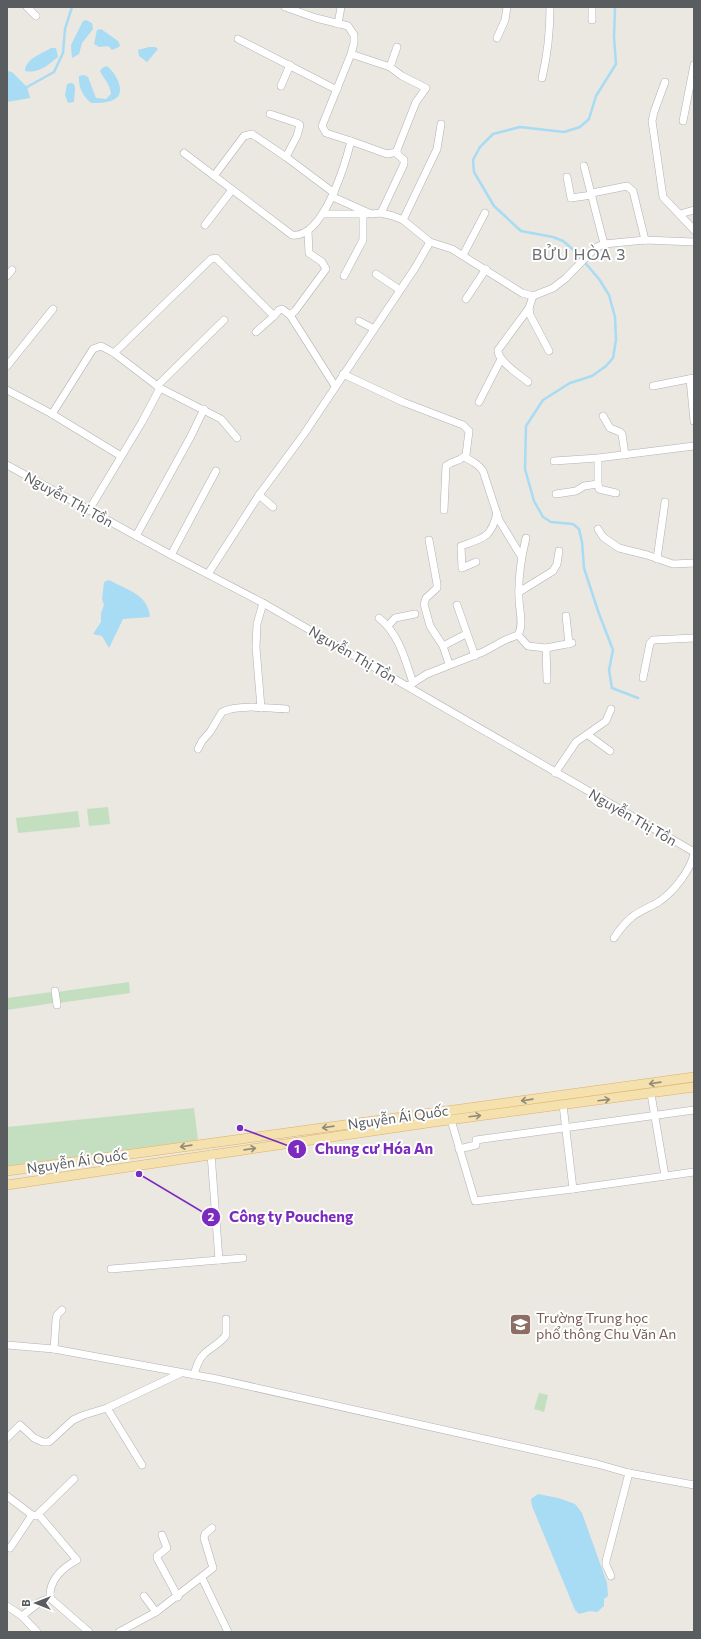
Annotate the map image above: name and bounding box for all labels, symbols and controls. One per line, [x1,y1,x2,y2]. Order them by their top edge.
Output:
district label: BỬU HÒA 3 [532,244,626,263]
street label: Nguyễn Thị Tồn [22,468,116,530]
street label: Nguyễn Thị Tồn [306,622,400,686]
street label: Nguyễn Thị Tồn [586,785,680,849]
one-way arrow [649,1079,662,1087]
one-way arrow [520,1096,533,1104]
one-way arrow [597,1096,610,1104]
street label: Nguyễn Ái Quốc [347,1102,450,1132]
one-way arrow [468,1113,481,1120]
one-way arrow [322,1123,335,1131]
callout: Chung cư Hóa An [287,1135,441,1162]
text: Chung cư Hóa An [315,1139,433,1157]
text: 1 [294,1141,300,1155]
one-way arrow [180,1142,193,1150]
one-way arrow [243,1145,256,1153]
street label: Nguyễn Ái Quốc [26,1146,129,1176]
callout: Công ty Poucheng [201,1204,361,1231]
text: Công ty Poucheng [229,1207,353,1225]
text: 2 [208,1209,215,1223]
place label: Trường Trung học phổ thông Chu Văn An [536,1309,676,1342]
school or university icon: Trường Trung học phổ thông Chu Văn An [507,1312,533,1338]
north arrow [16,1583,56,1623]
text: B [19,1599,32,1607]

